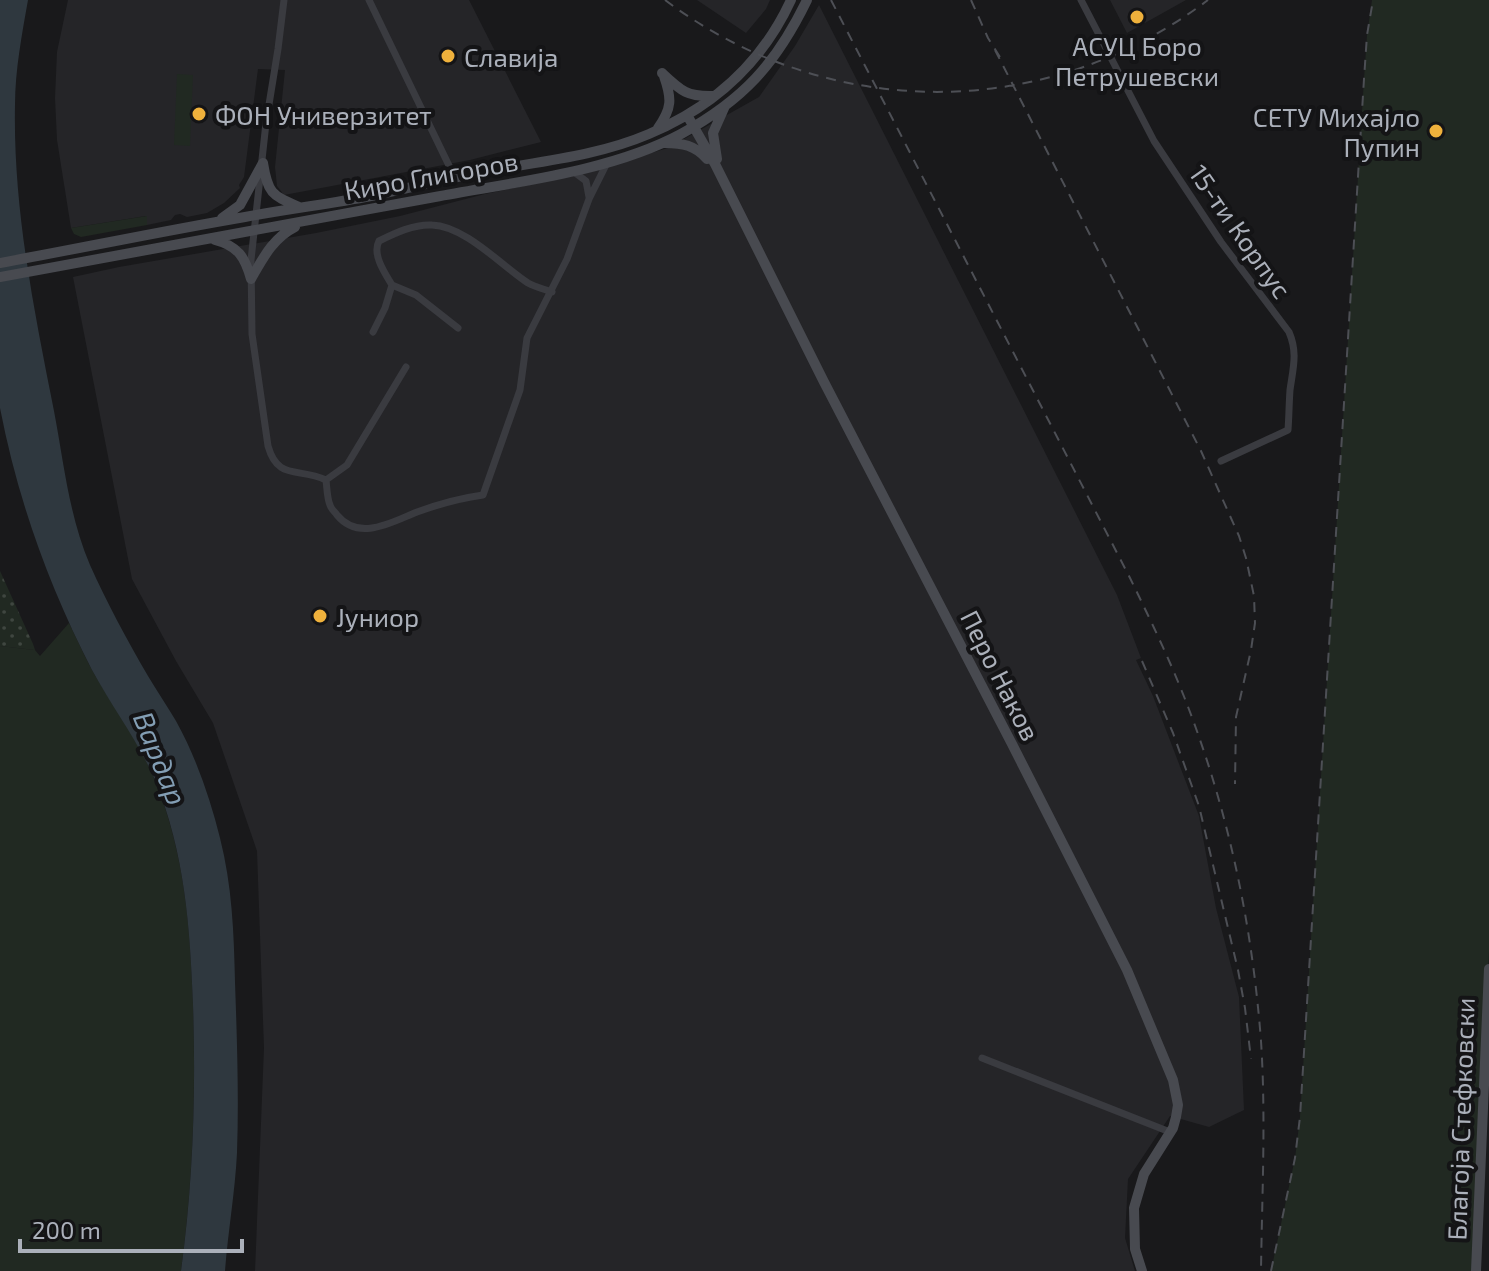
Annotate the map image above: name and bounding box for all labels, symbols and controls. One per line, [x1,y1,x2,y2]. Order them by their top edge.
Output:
marker: АСУЦ Боро Петрушевски [1128,8,1146,26]
place label: АСУЦ Боро Петрушевски [1055,30,1219,92]
place label: Славија [464,41,558,72]
marker: Славија [439,47,457,65]
place label: ФОН Универзитет [215,99,432,130]
place label: СЕТУ Михајло Пупин [1253,101,1420,163]
marker: ФОН Универзитет [190,105,208,123]
marker: СЕТУ Михајло Пупин [1427,122,1445,140]
street label: Киро Глигоров [342,144,520,206]
street label: 15-ти Корпус [1183,158,1298,304]
place label: Јуниор [336,601,419,633]
street label: Перо Наков [955,605,1047,745]
marker: Јуниор [311,607,329,625]
water label: Вардар [127,706,195,810]
street label: Благоја Стефковски [1440,997,1480,1241]
scale bar [20,1203,242,1253]
text: 200 m [32,1215,101,1244]

